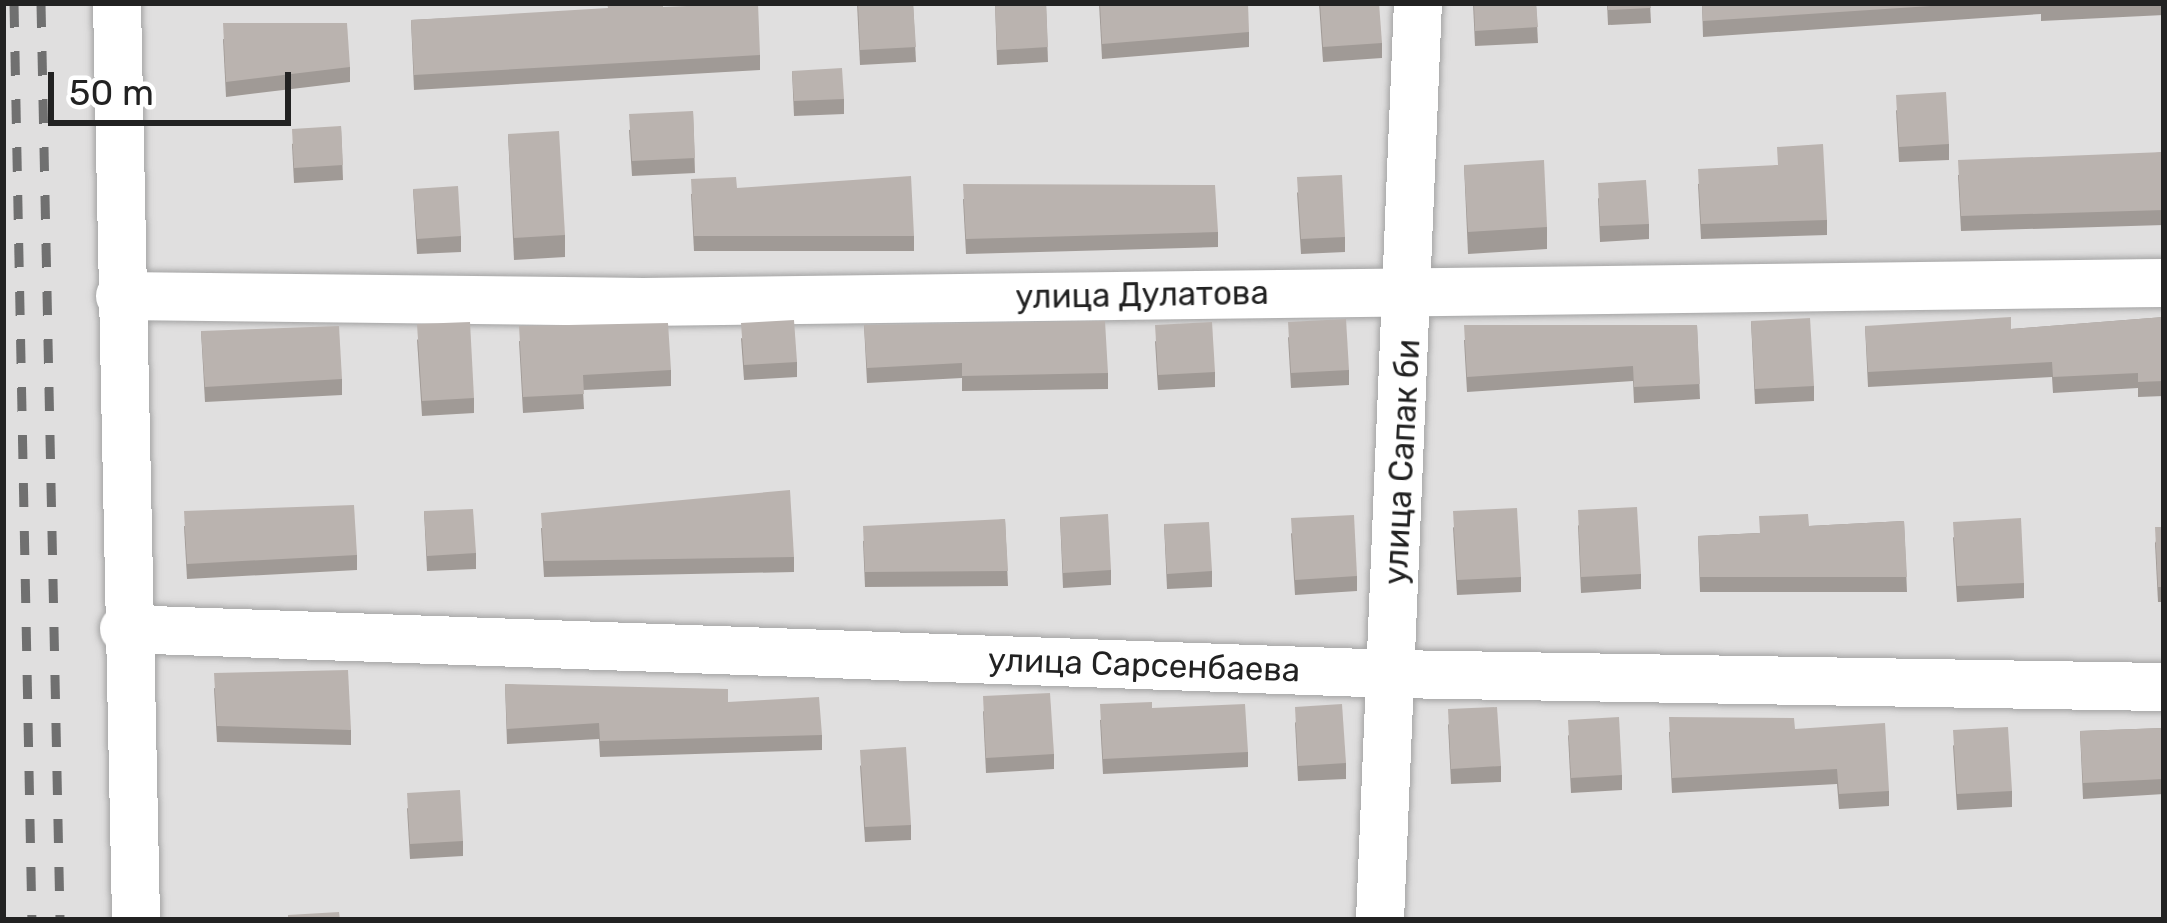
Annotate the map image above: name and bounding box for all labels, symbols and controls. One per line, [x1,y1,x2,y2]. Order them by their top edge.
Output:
scale bar [54,48,297,122]
text: 50 m [69,71,154,114]
street label: улица Дулатова [1015,273,1269,317]
street label: улица Сапак би [1376,338,1428,586]
street label: улица Сарсенбаева [987,640,1301,690]

